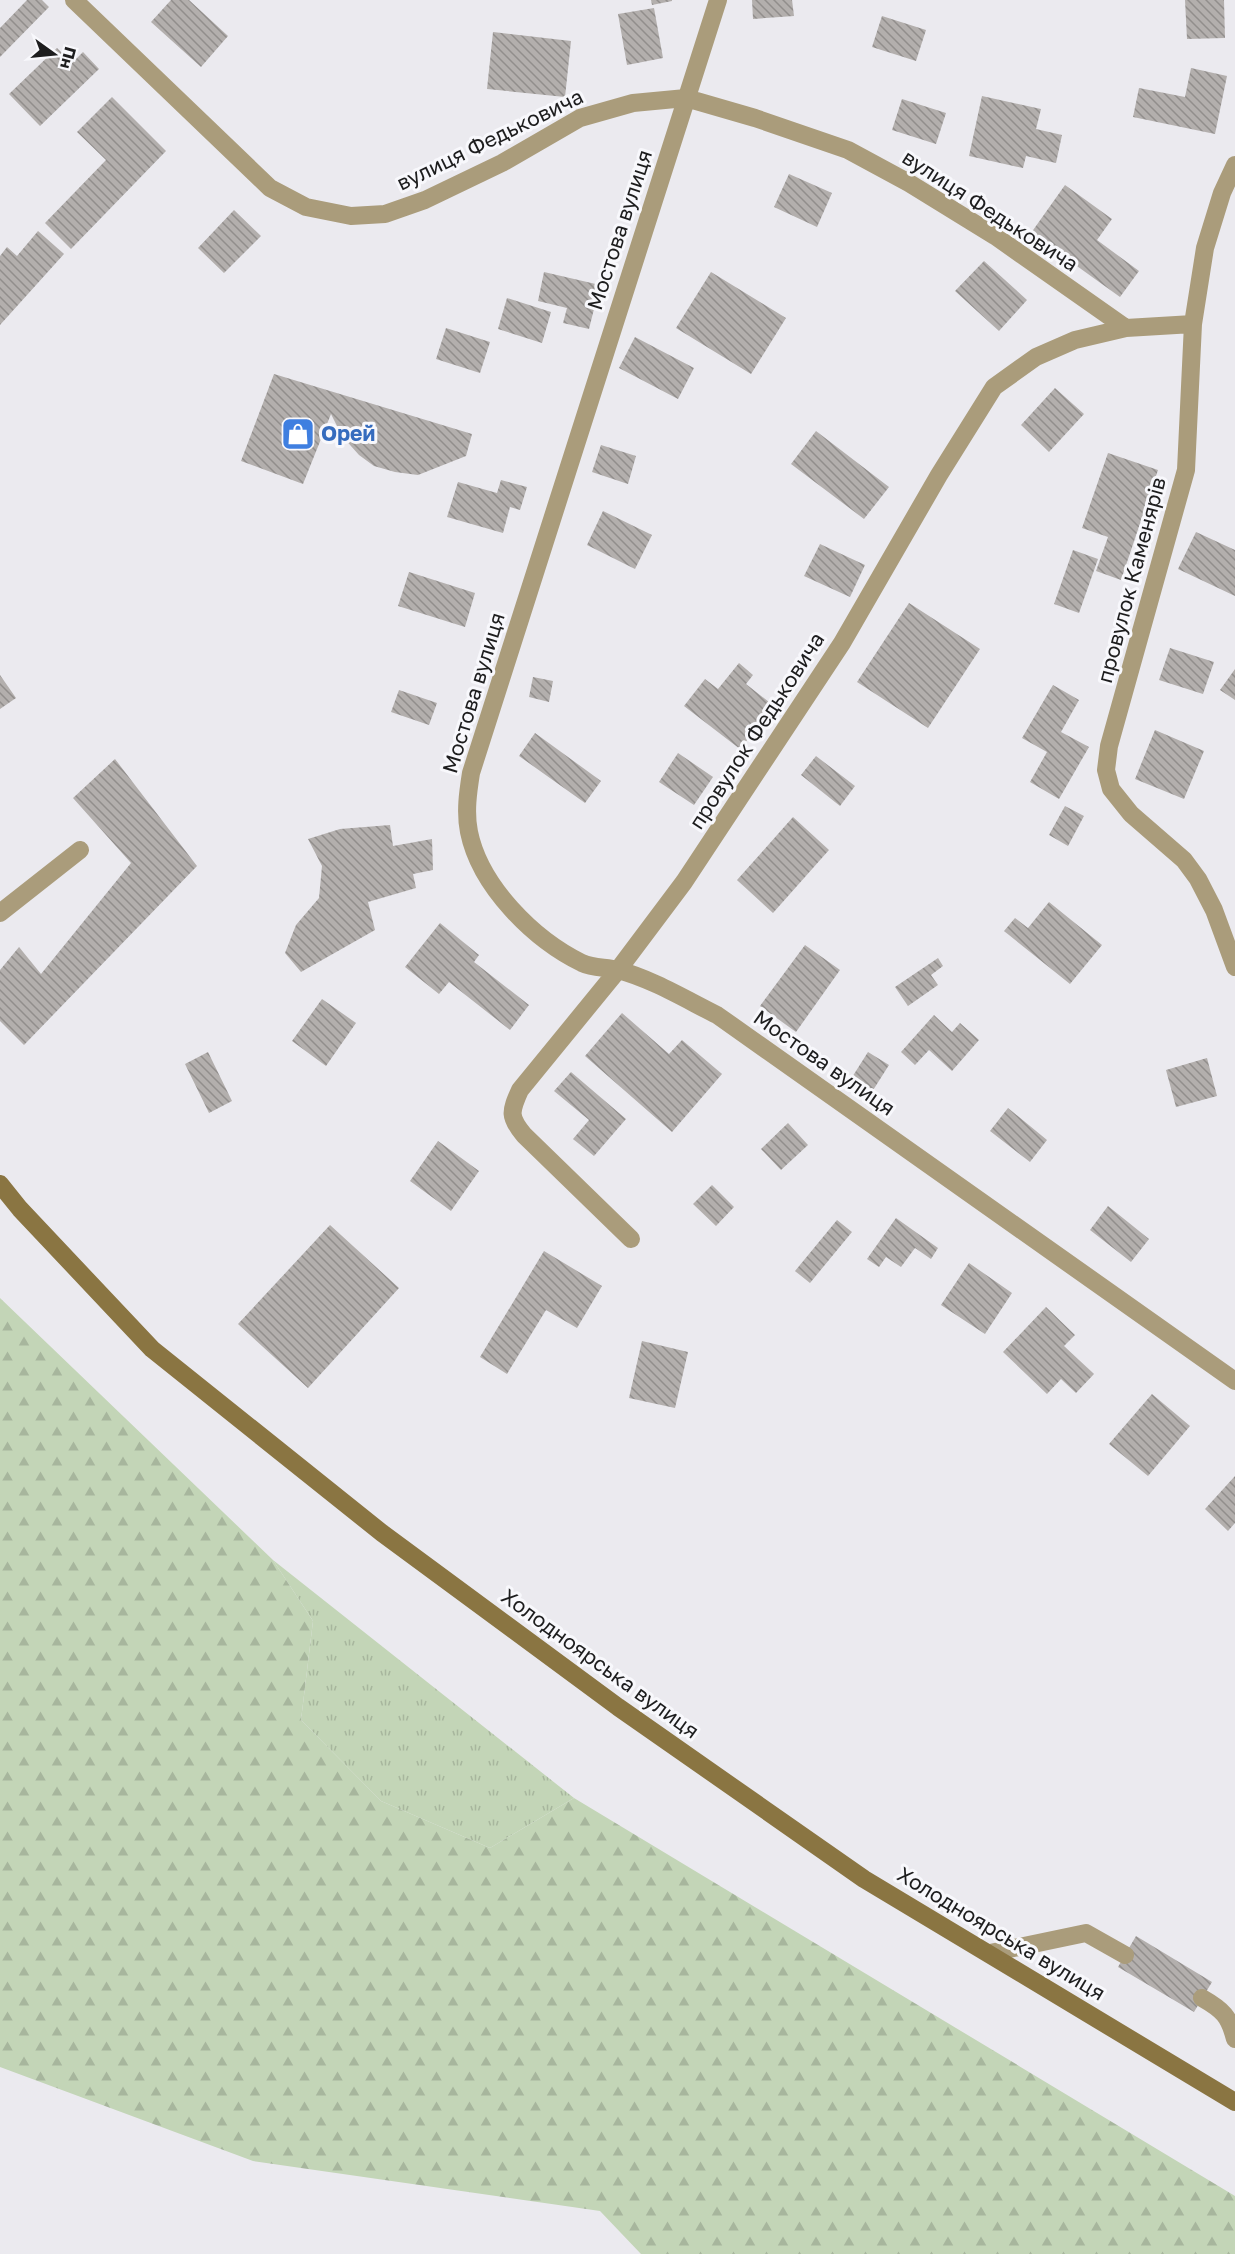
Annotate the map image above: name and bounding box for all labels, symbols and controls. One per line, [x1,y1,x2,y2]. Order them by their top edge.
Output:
north arrow [24,24,84,84]
text: Пн [56,45,81,71]
street label: вулиця Федьковича [392,83,587,196]
street label: вулиця Федьковича [898,144,1083,277]
street label: Мостова вулиця [581,146,657,313]
shop icon: Орей [280,416,316,452]
place label: Орей [321,420,375,446]
street label: провулок Каменярів [1091,474,1171,685]
street label: Мостова вулиця [436,609,510,776]
street label: провулок Федьковича [683,627,830,834]
street label: Мостова вулиця [749,1004,900,1121]
street label: Холодноярська вулиця [497,1583,705,1744]
street label: Холодноярська вулиця [893,1861,1110,2006]

